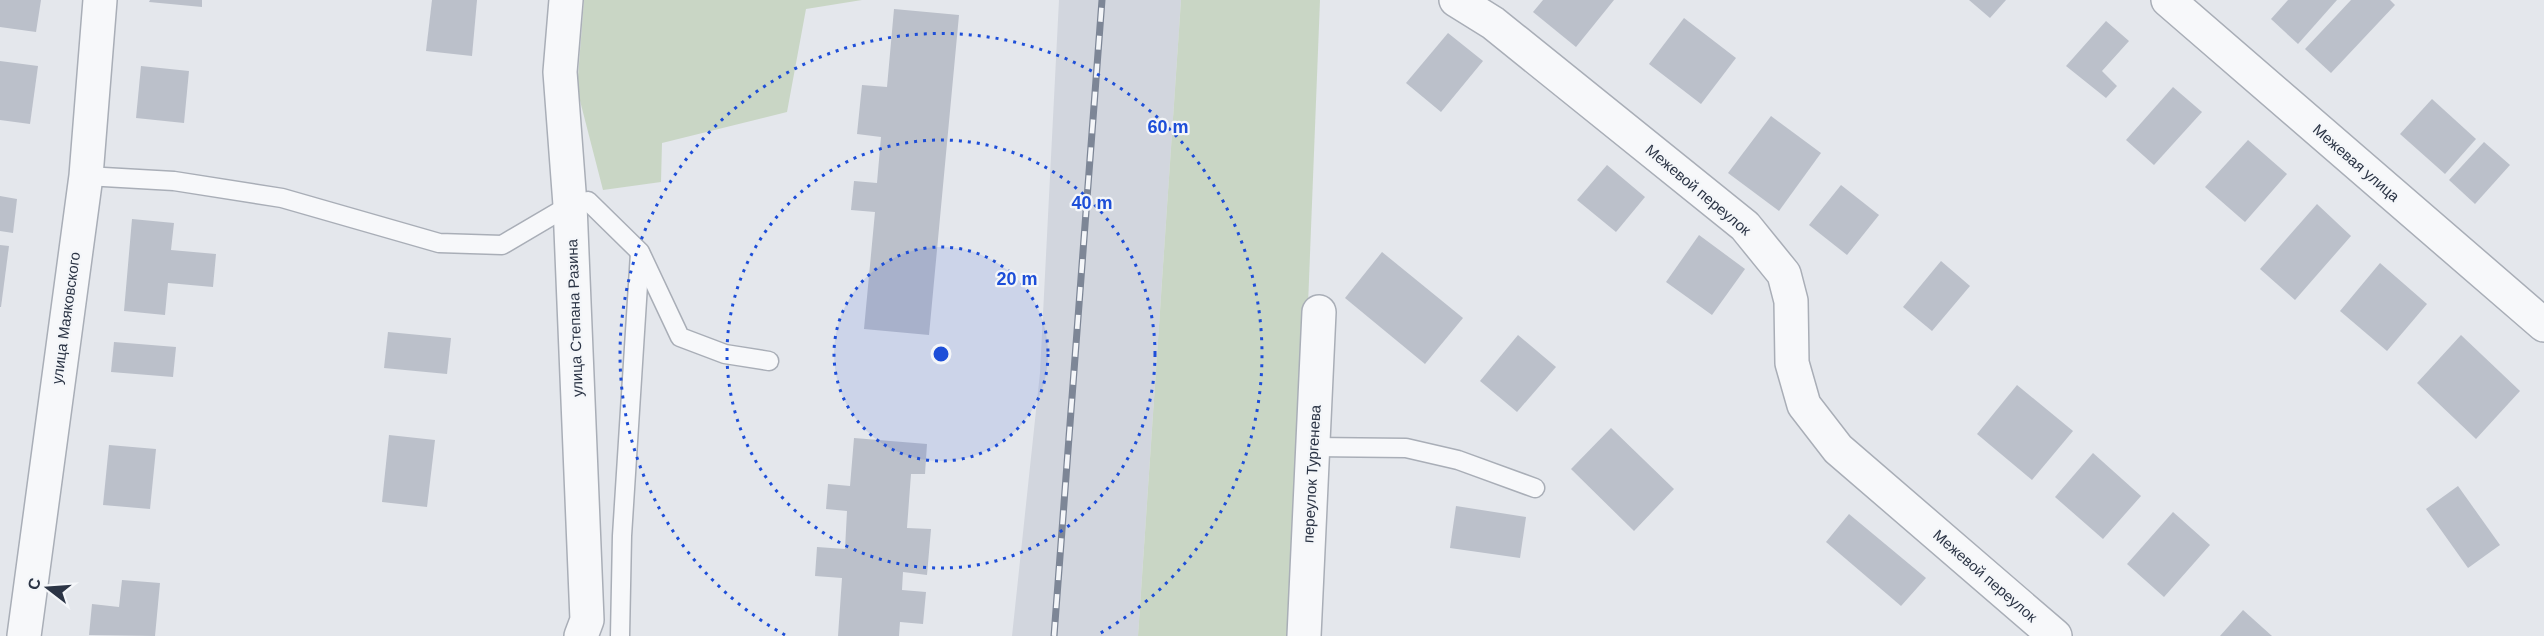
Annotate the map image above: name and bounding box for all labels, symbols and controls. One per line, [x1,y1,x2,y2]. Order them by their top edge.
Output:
text: 60 m [1147,117,1189,137]
street label: Межевая улица [2310,120,2403,205]
street label: Межевой переулок [1642,141,1755,239]
text: 40 m [1071,193,1113,213]
street label: улица Степана Разина [563,238,586,397]
street label: улица Маяковского [48,251,83,385]
text: 20 m [996,269,1038,289]
centre of rings [931,344,951,364]
street label: переулок Тургенева [1299,404,1324,544]
street label: Межевой переулок [1930,526,2041,626]
north arrow [18,558,78,618]
text: С [24,575,44,592]

